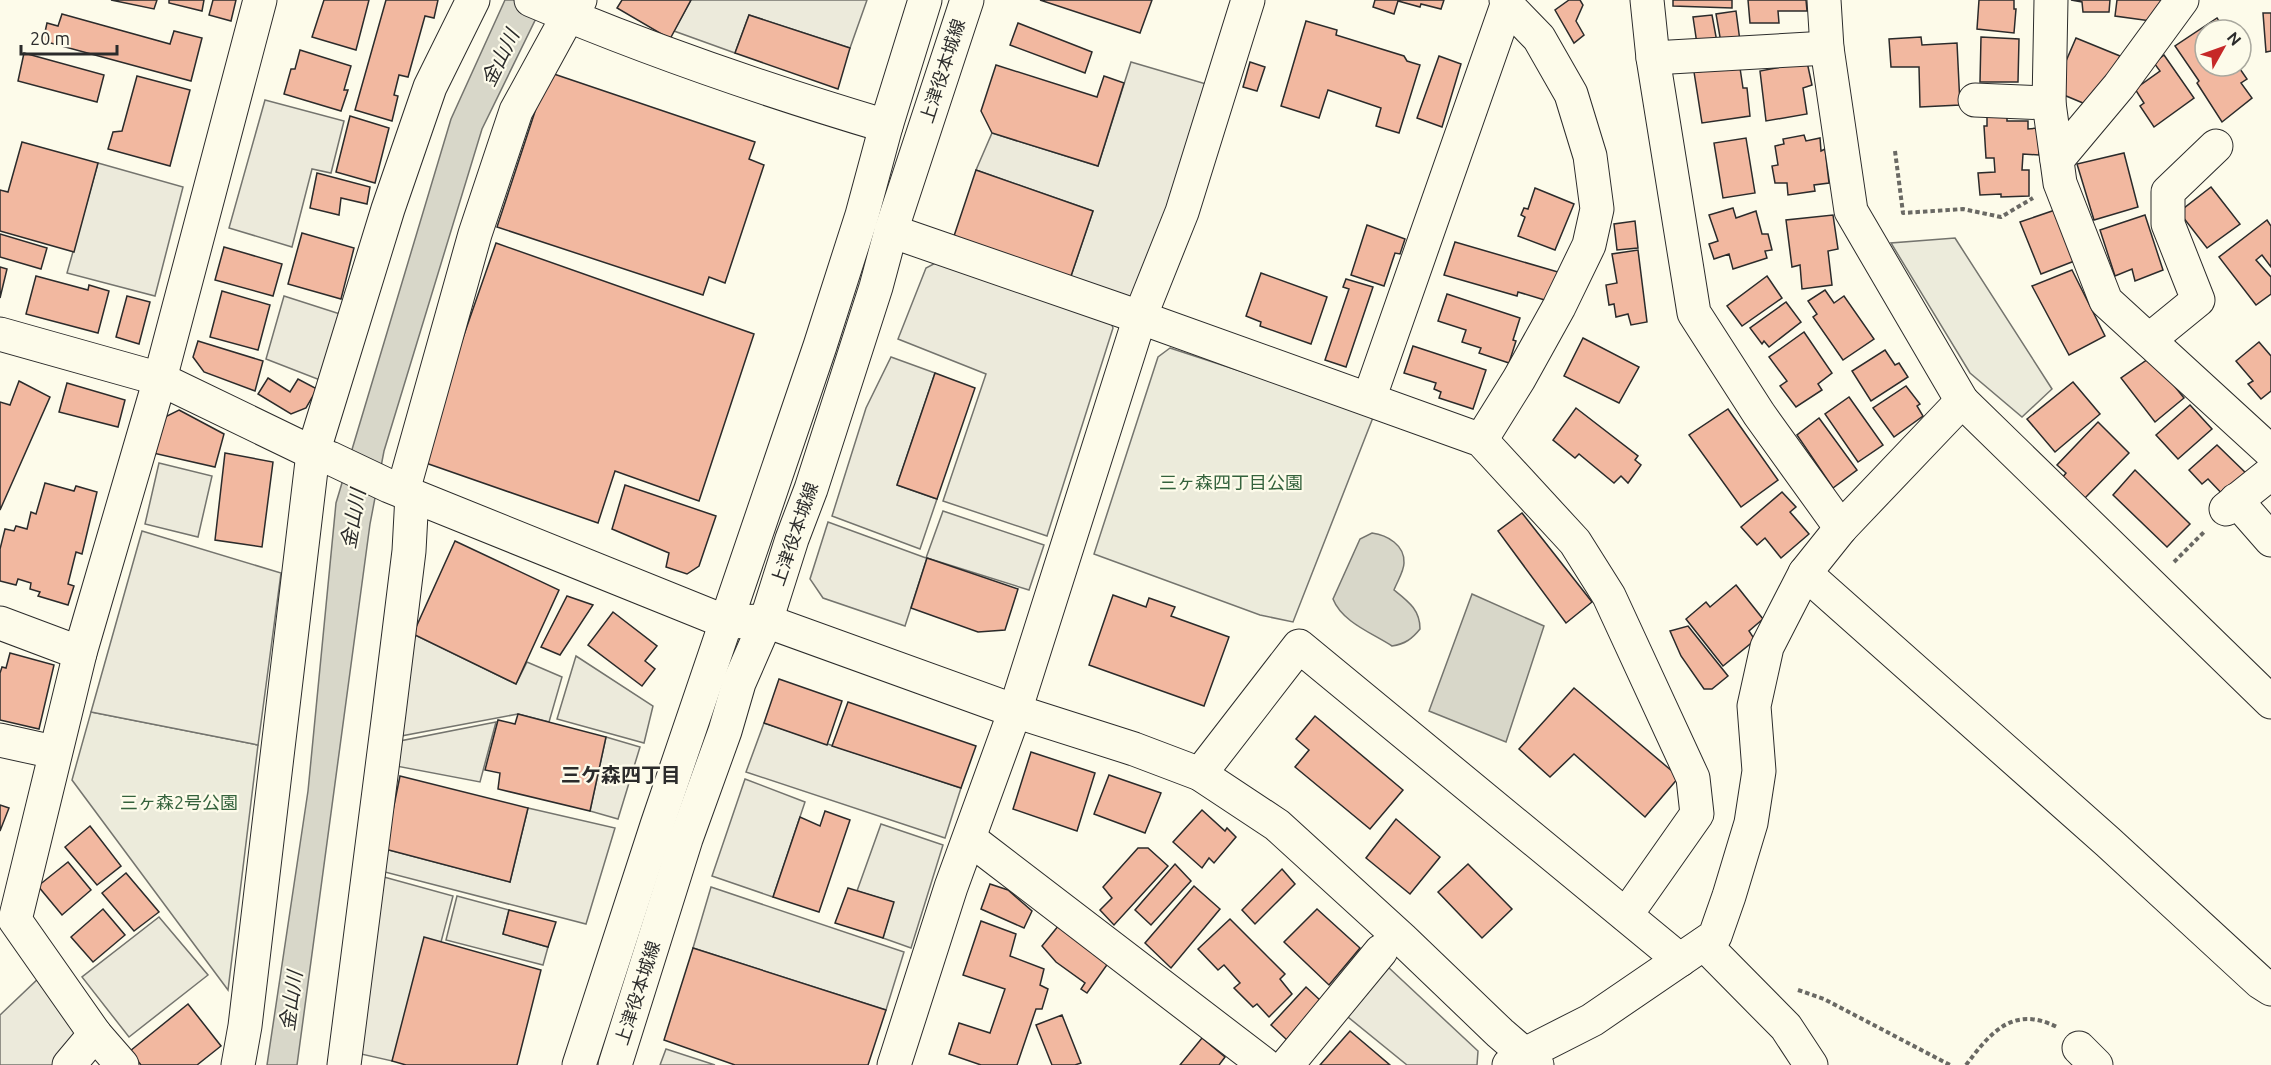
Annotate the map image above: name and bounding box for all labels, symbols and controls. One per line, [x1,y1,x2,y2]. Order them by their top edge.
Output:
street label: 上津役本城線 [916,16,968,125]
scale bar [21,18,117,56]
north arrow [2193,18,2253,78]
water label: 金山川 [476,24,524,90]
text: 20 m [30,28,70,48]
text: N [2224,28,2245,49]
park label: 三ヶ森四丁目公園 [1159,472,1303,492]
street label: 上津役本城線 [767,479,821,588]
water label: 金山川 [336,485,369,550]
district label: 三ケ森四丁目 [561,763,681,786]
park label: 三ヶ森2号公園 [120,792,238,812]
street label: 上津役本城線 [611,938,663,1047]
water label: 金山川 [275,968,306,1032]

